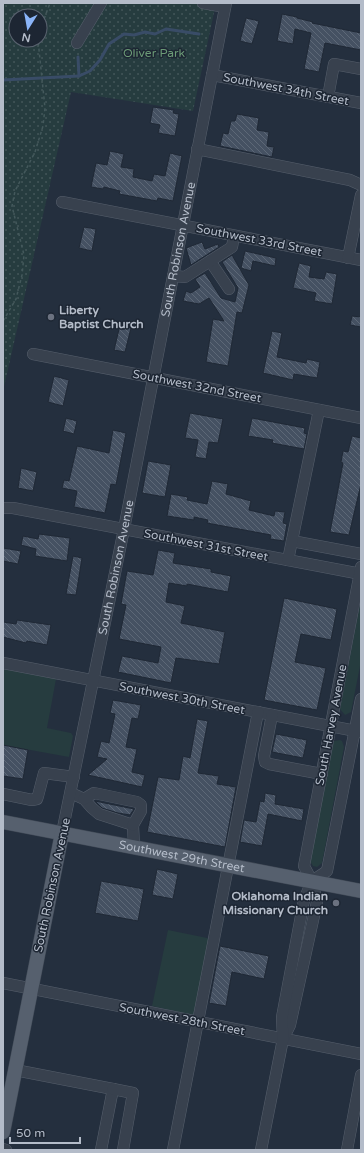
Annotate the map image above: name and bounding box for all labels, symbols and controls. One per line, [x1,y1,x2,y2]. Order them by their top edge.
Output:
north arrow [8,8,48,48]
text: N [21,30,32,45]
park label: Oliver Park [123,46,185,60]
street label: Southwest 34th Street [222,70,350,108]
street label: South Robinson Avenue [158,181,198,318]
street label: Southwest 33rd Street [195,221,324,259]
place label: Liberty Baptist Church [59,303,144,332]
marker: Liberty Baptist Church [46,312,56,322]
street label: Southwest 32nd Street [131,367,263,405]
street label: South Robinson Avenue [96,499,137,636]
street label: Southwest 31st Street [143,526,270,564]
street label: South Harvey Avenue [312,663,350,787]
street label: Southwest 30th Street [118,679,246,717]
street label: South Robinson Avenue [31,816,73,954]
street label: Southwest 29th Street [118,837,246,876]
place label: Oklahoma Indian Missionary Church [222,889,328,918]
marker: Oklahoma Indian Missionary Church [331,898,341,908]
street label: Southwest 28th Street [118,1000,246,1038]
scale bar [10,1119,80,1145]
text: 50 m [16,1126,45,1140]

